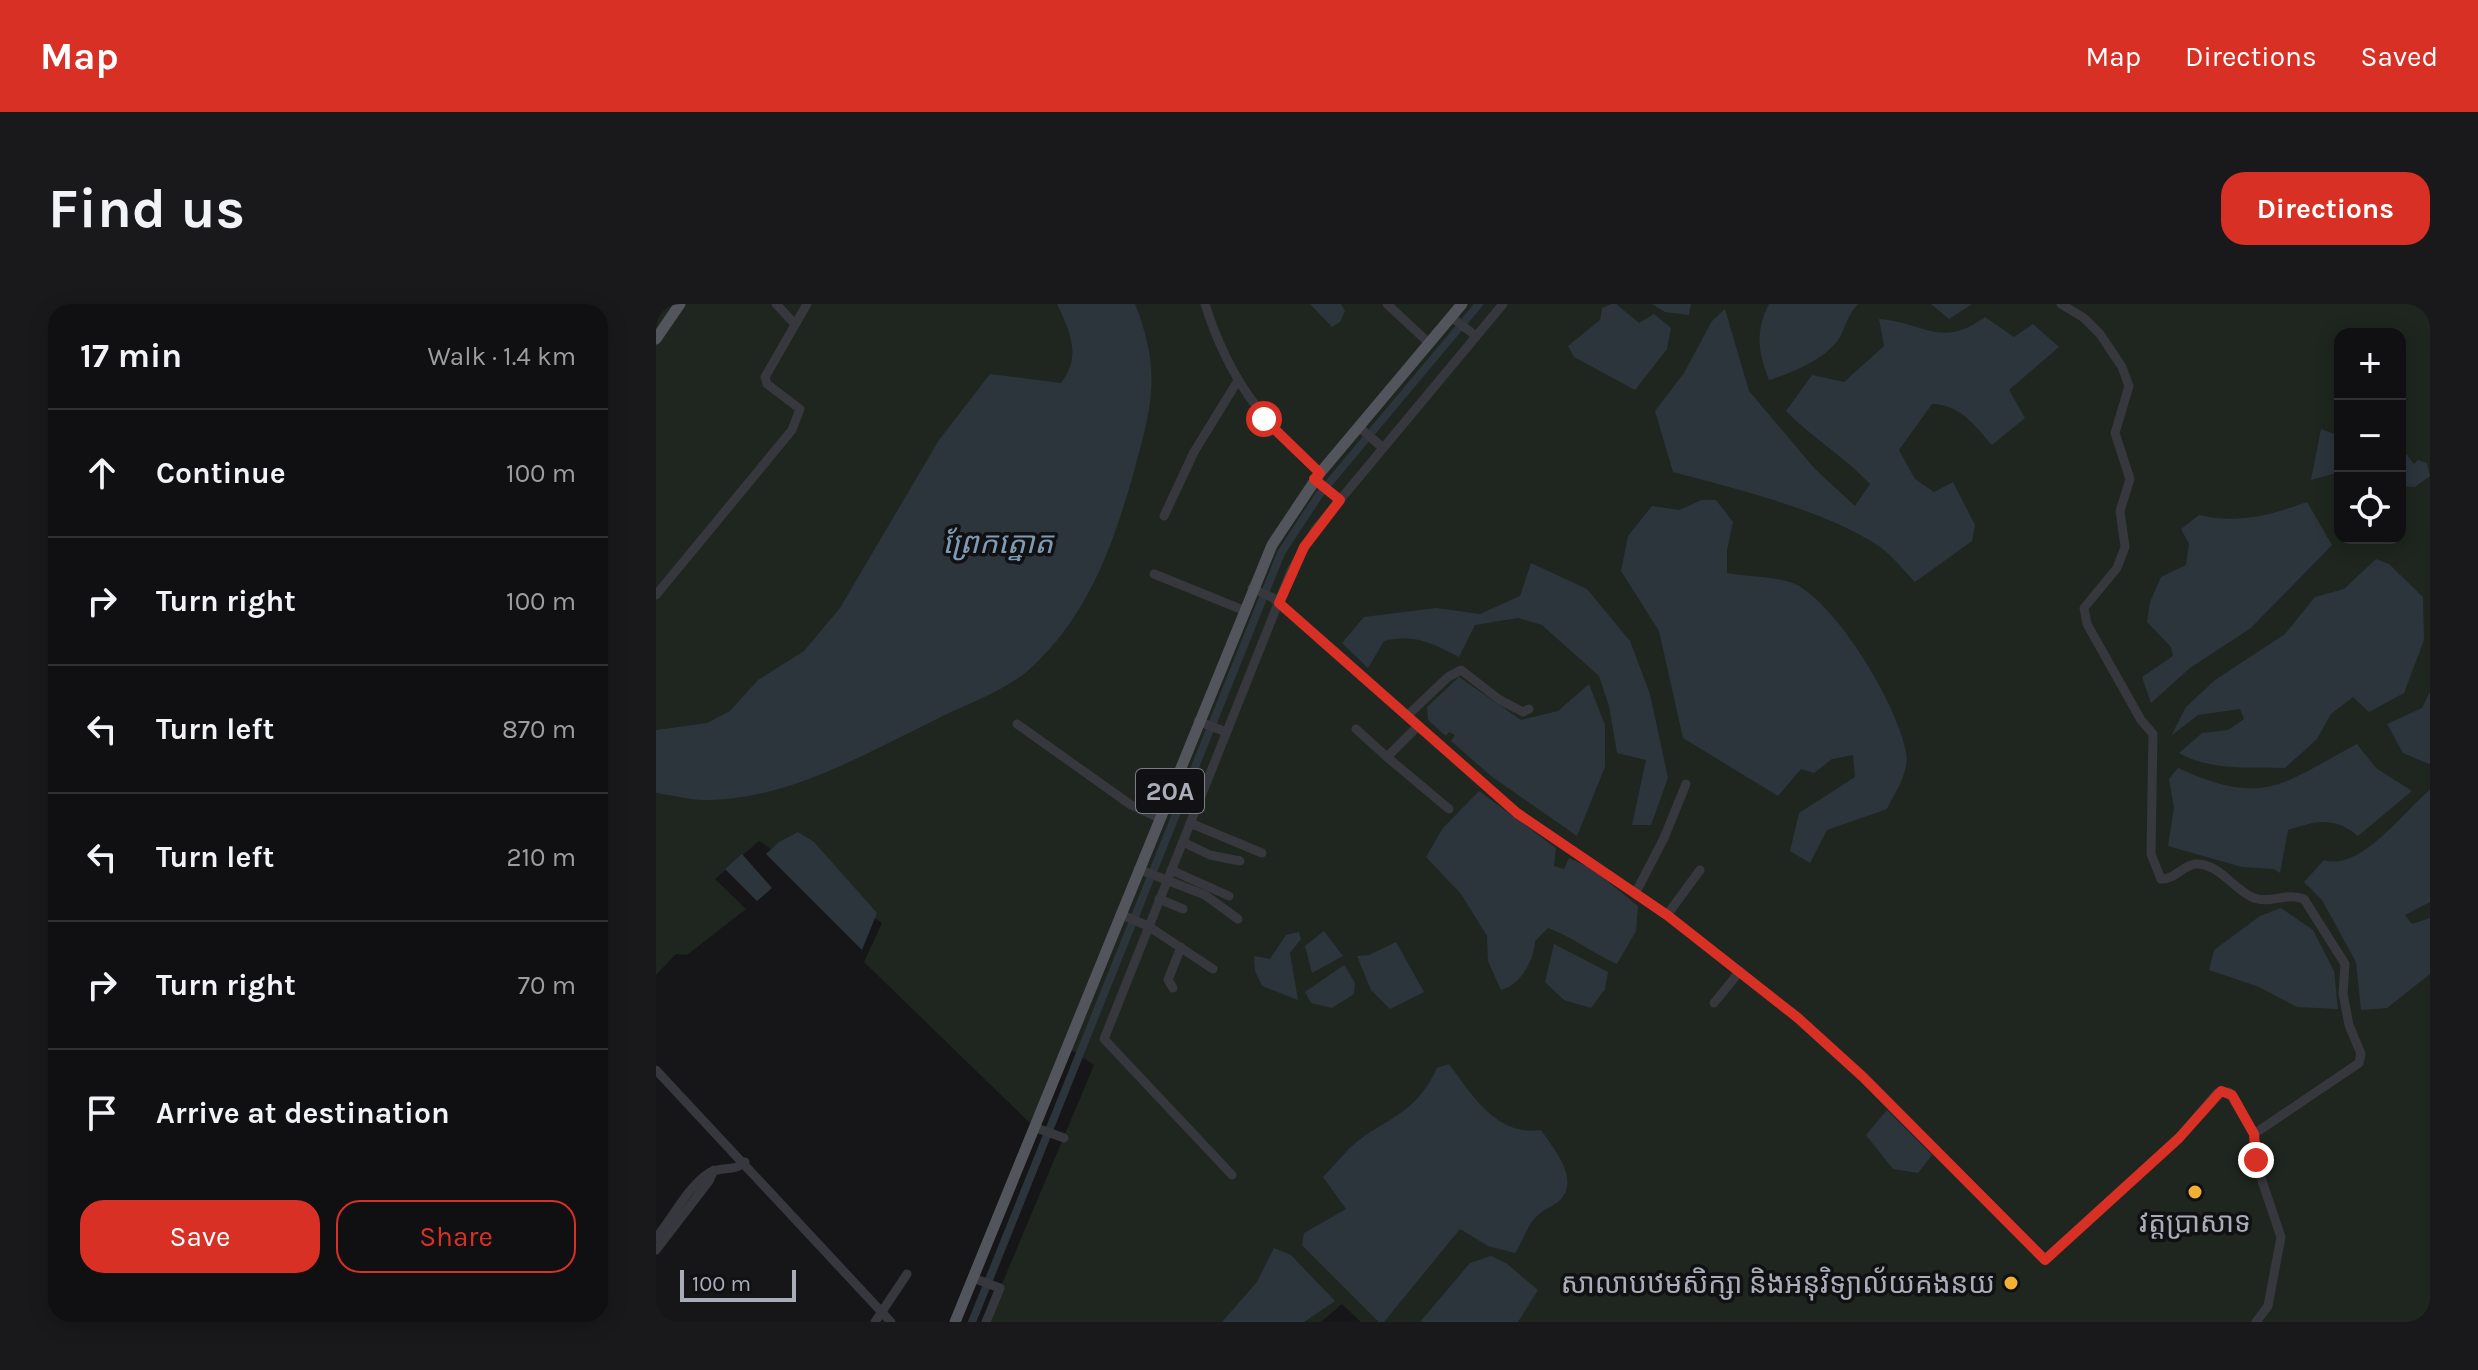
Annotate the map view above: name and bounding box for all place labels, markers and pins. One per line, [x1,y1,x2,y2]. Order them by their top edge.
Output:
marker: វត្តប្រាសាទ [2186,1183,2204,1201]
place label: វត្តប្រាសាទ [2139,1206,2251,1239]
place label: សាលាបឋមសិក្សា និងអនុវិទ្យាល័យគងនយ [1561,1266,1995,1301]
marker: សាលាបឋមសិក្សា និងអនុវិទ្យាល័យគងនយ [2002,1274,2020,1292]

